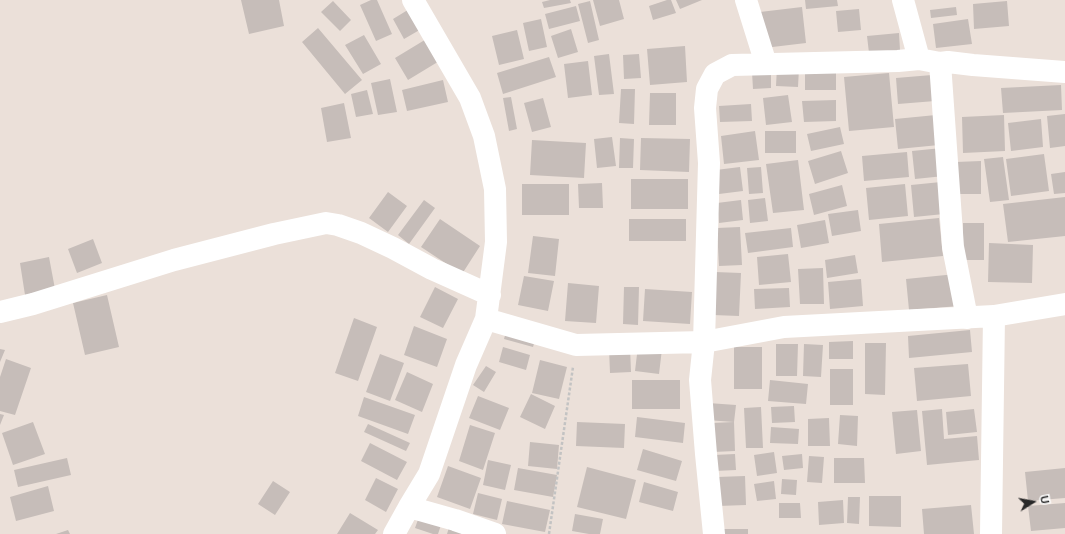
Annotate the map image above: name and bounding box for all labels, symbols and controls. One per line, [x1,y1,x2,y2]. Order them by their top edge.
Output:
north arrow [1013,482,1053,522]
text: U [1038,495,1051,505]

